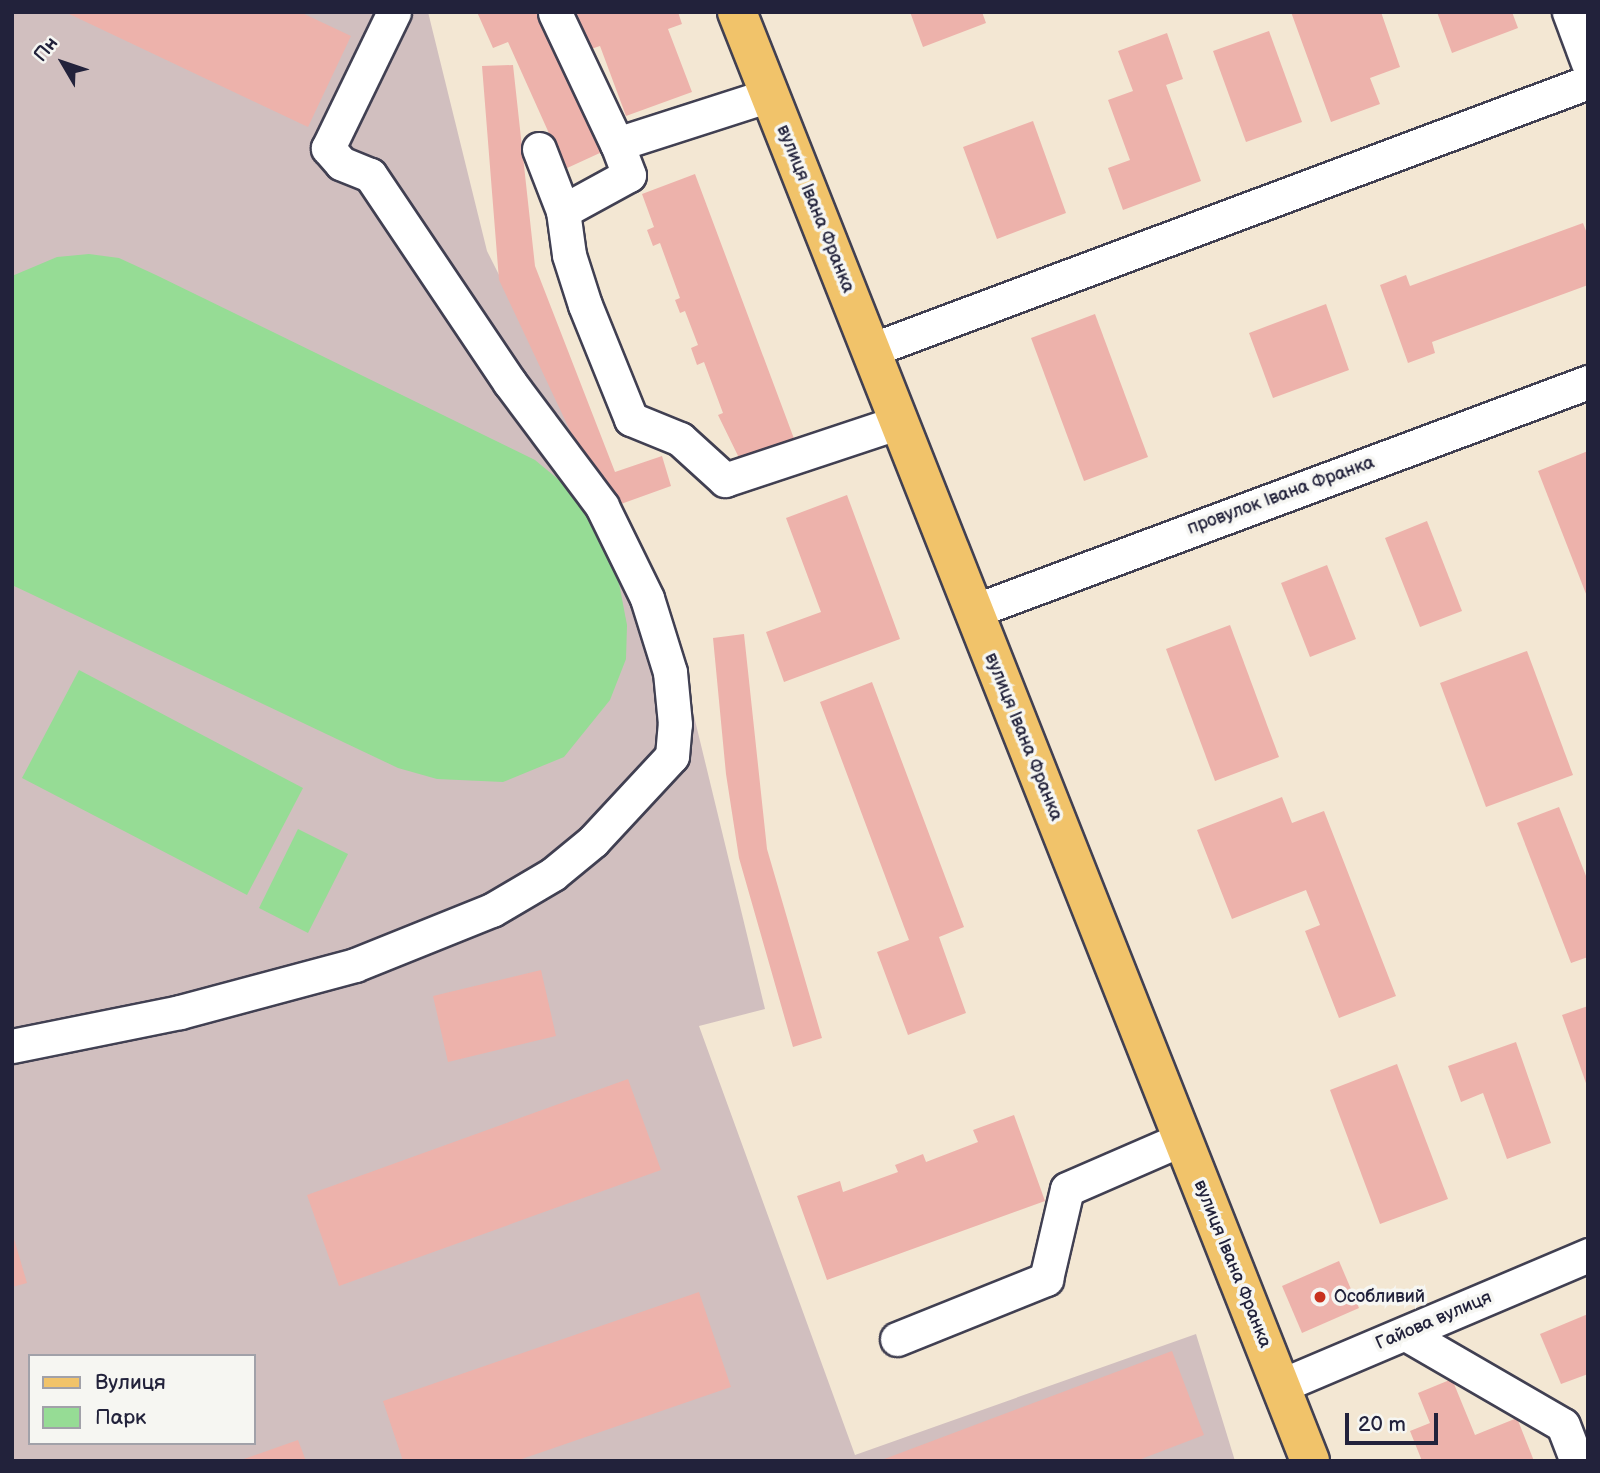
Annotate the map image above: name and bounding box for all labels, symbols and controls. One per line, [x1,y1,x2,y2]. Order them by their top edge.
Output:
north arrow [28,28,98,98]
text: Пн [29,32,63,67]
street label: вулиця Івана Франка [771,122,859,296]
street label: провулок Івана Франка [1185,452,1377,540]
street label: вулиця Івана Франка [979,650,1067,824]
street label: вулиця Івана Франка [1188,1177,1276,1351]
place label: Особливий [1334,1286,1425,1308]
street label: Гайова вулиця [1373,1287,1495,1355]
marker: Особливий [1312,1289,1328,1305]
legend [28,1354,256,1445]
text: Вулиця [95,1370,166,1395]
scale bar [1348,1400,1441,1444]
text: Парк [95,1405,146,1430]
text: 20 m [1358,1412,1406,1437]

